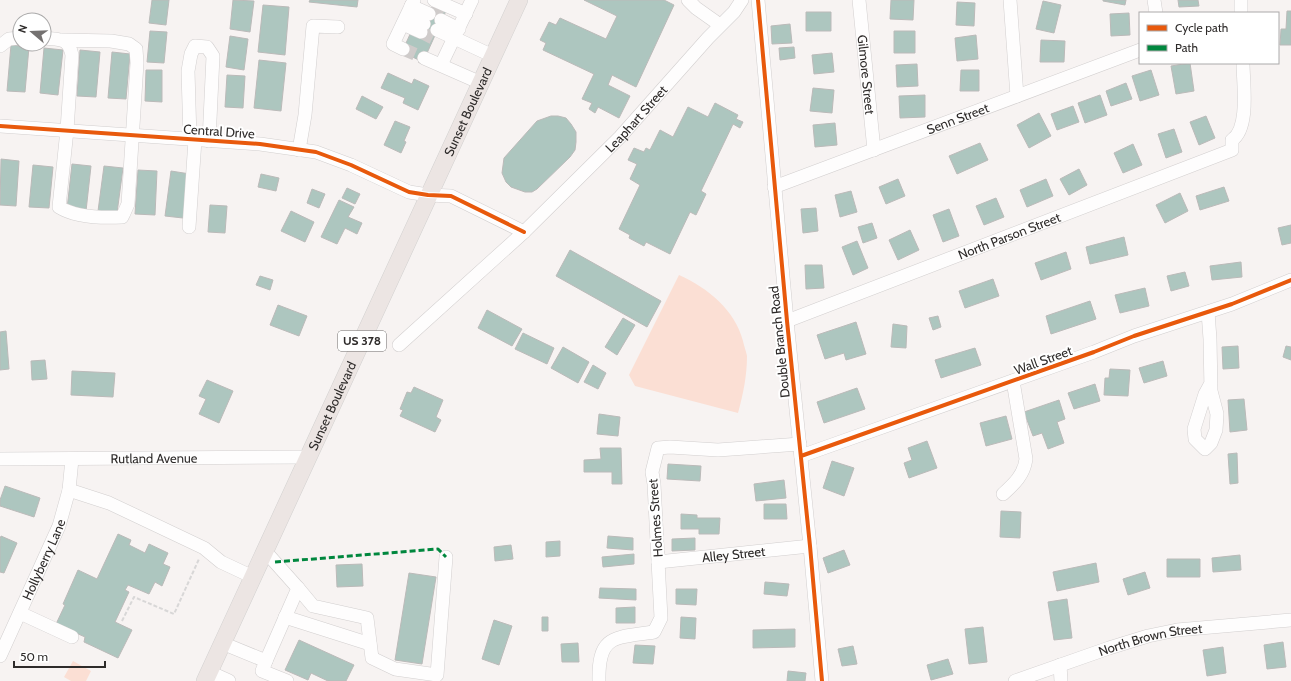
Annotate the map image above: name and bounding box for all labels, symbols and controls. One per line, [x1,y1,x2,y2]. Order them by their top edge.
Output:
north arrow [12,12,52,52]
legend [1139,12,1279,64]
text: Cycle path [1175,20,1228,35]
text: N [15,23,30,35]
street label: Gilmore Street [855,34,878,116]
text: Path [1175,40,1198,55]
street label: Sunset Boulevard [440,65,495,159]
street label: Leaphart Street [602,81,671,155]
street label: Senn Street [924,99,991,137]
street label: Central Drive [183,121,256,141]
street label: North Parson Street [956,208,1063,263]
street label: Double Branch Road [765,285,793,399]
road number: US 378 [338,331,386,351]
street label: Wall Street [1012,342,1075,378]
street label: Sunset Boulevard [304,359,359,453]
street label: Rutland Avenue [110,450,198,466]
street label: Holmes Street [644,477,666,558]
street label: Hollyberry Lane [19,517,69,602]
street label: Alley Street [701,543,767,565]
street label: North Brown Street [1096,620,1203,659]
scale bar [14,643,105,669]
text: 50 m [20,649,48,664]

